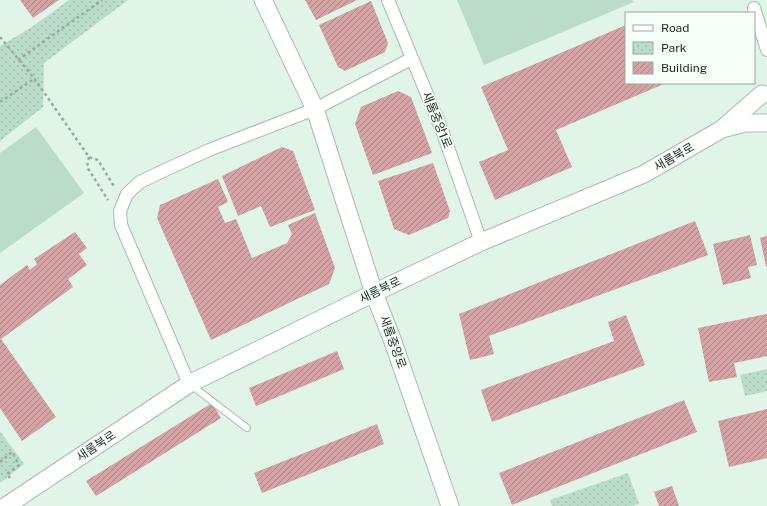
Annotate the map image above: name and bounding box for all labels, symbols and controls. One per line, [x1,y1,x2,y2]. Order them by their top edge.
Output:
legend [625,12,755,84]
text: Road [661,21,689,35]
text: Park [661,41,687,55]
text: Building [661,61,707,75]
street label: 새롬중앙1로 [419,90,455,150]
street label: 새롬북로 [651,140,697,174]
street label: 새롬북로 [357,274,403,306]
street label: 새롬중앙로 [377,314,409,370]
street label: 새롬북로 [74,428,118,464]

